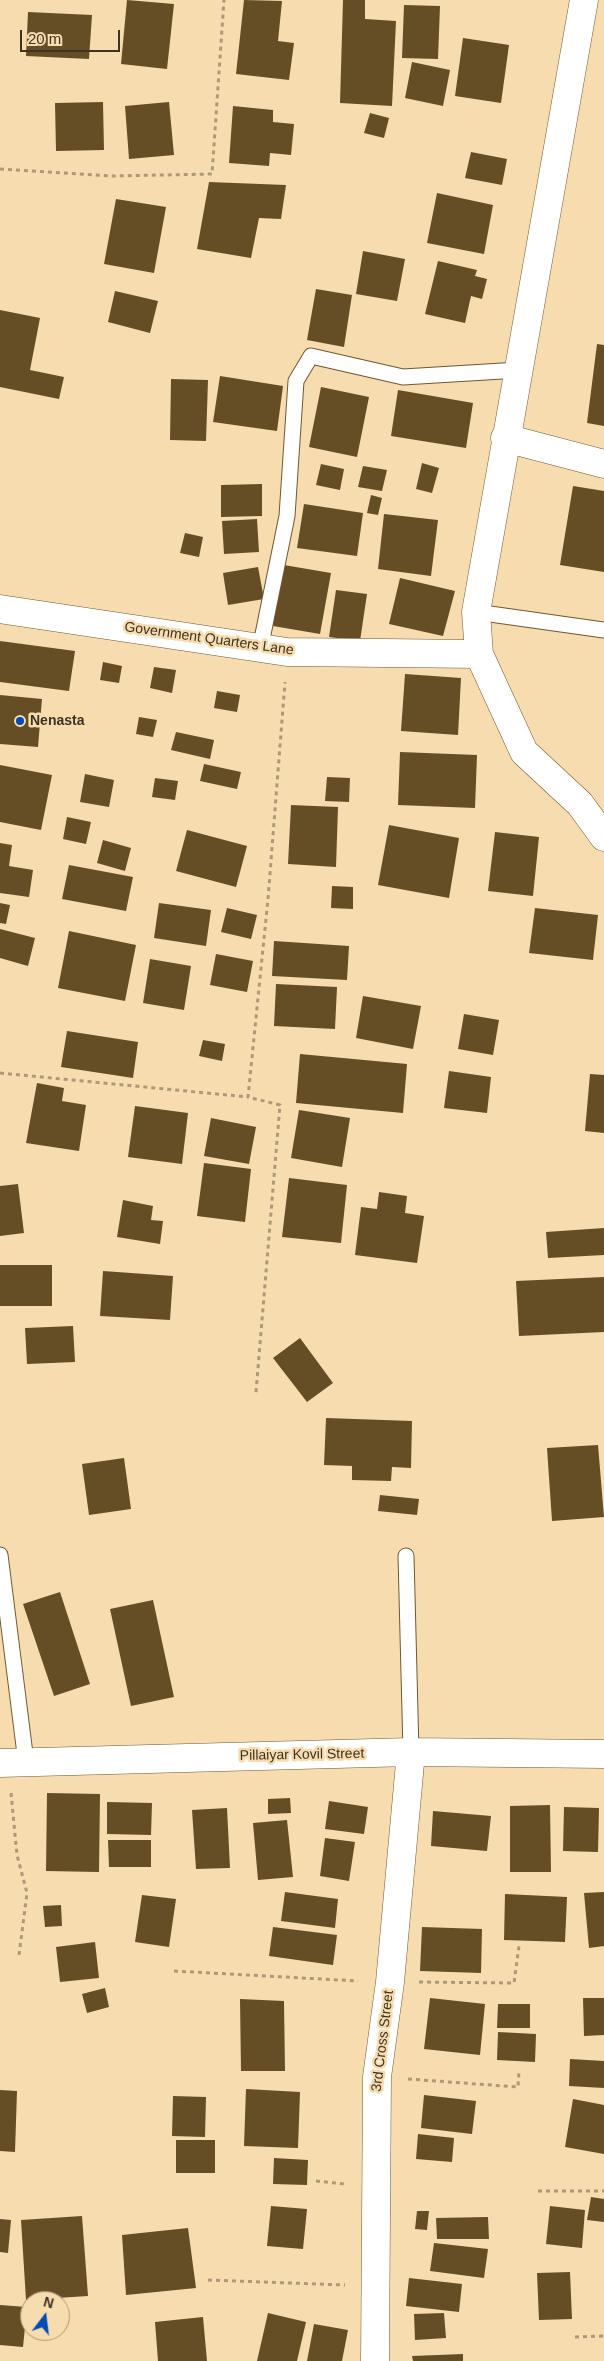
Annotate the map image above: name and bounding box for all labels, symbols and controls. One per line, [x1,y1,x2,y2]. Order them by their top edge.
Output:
scale bar [22,20,122,52]
text: 20 m [28,30,61,47]
street label: Government Quarters Lane [123,619,295,659]
place label: Nenasta [30,713,84,729]
marker: Nenasta [14,715,26,727]
street label: Pillaiyar Kovil Street [240,1746,364,1764]
street label: 3rd Cross Street [368,1989,398,2093]
north arrow [20,2291,70,2341]
text: N [42,2293,56,2312]

